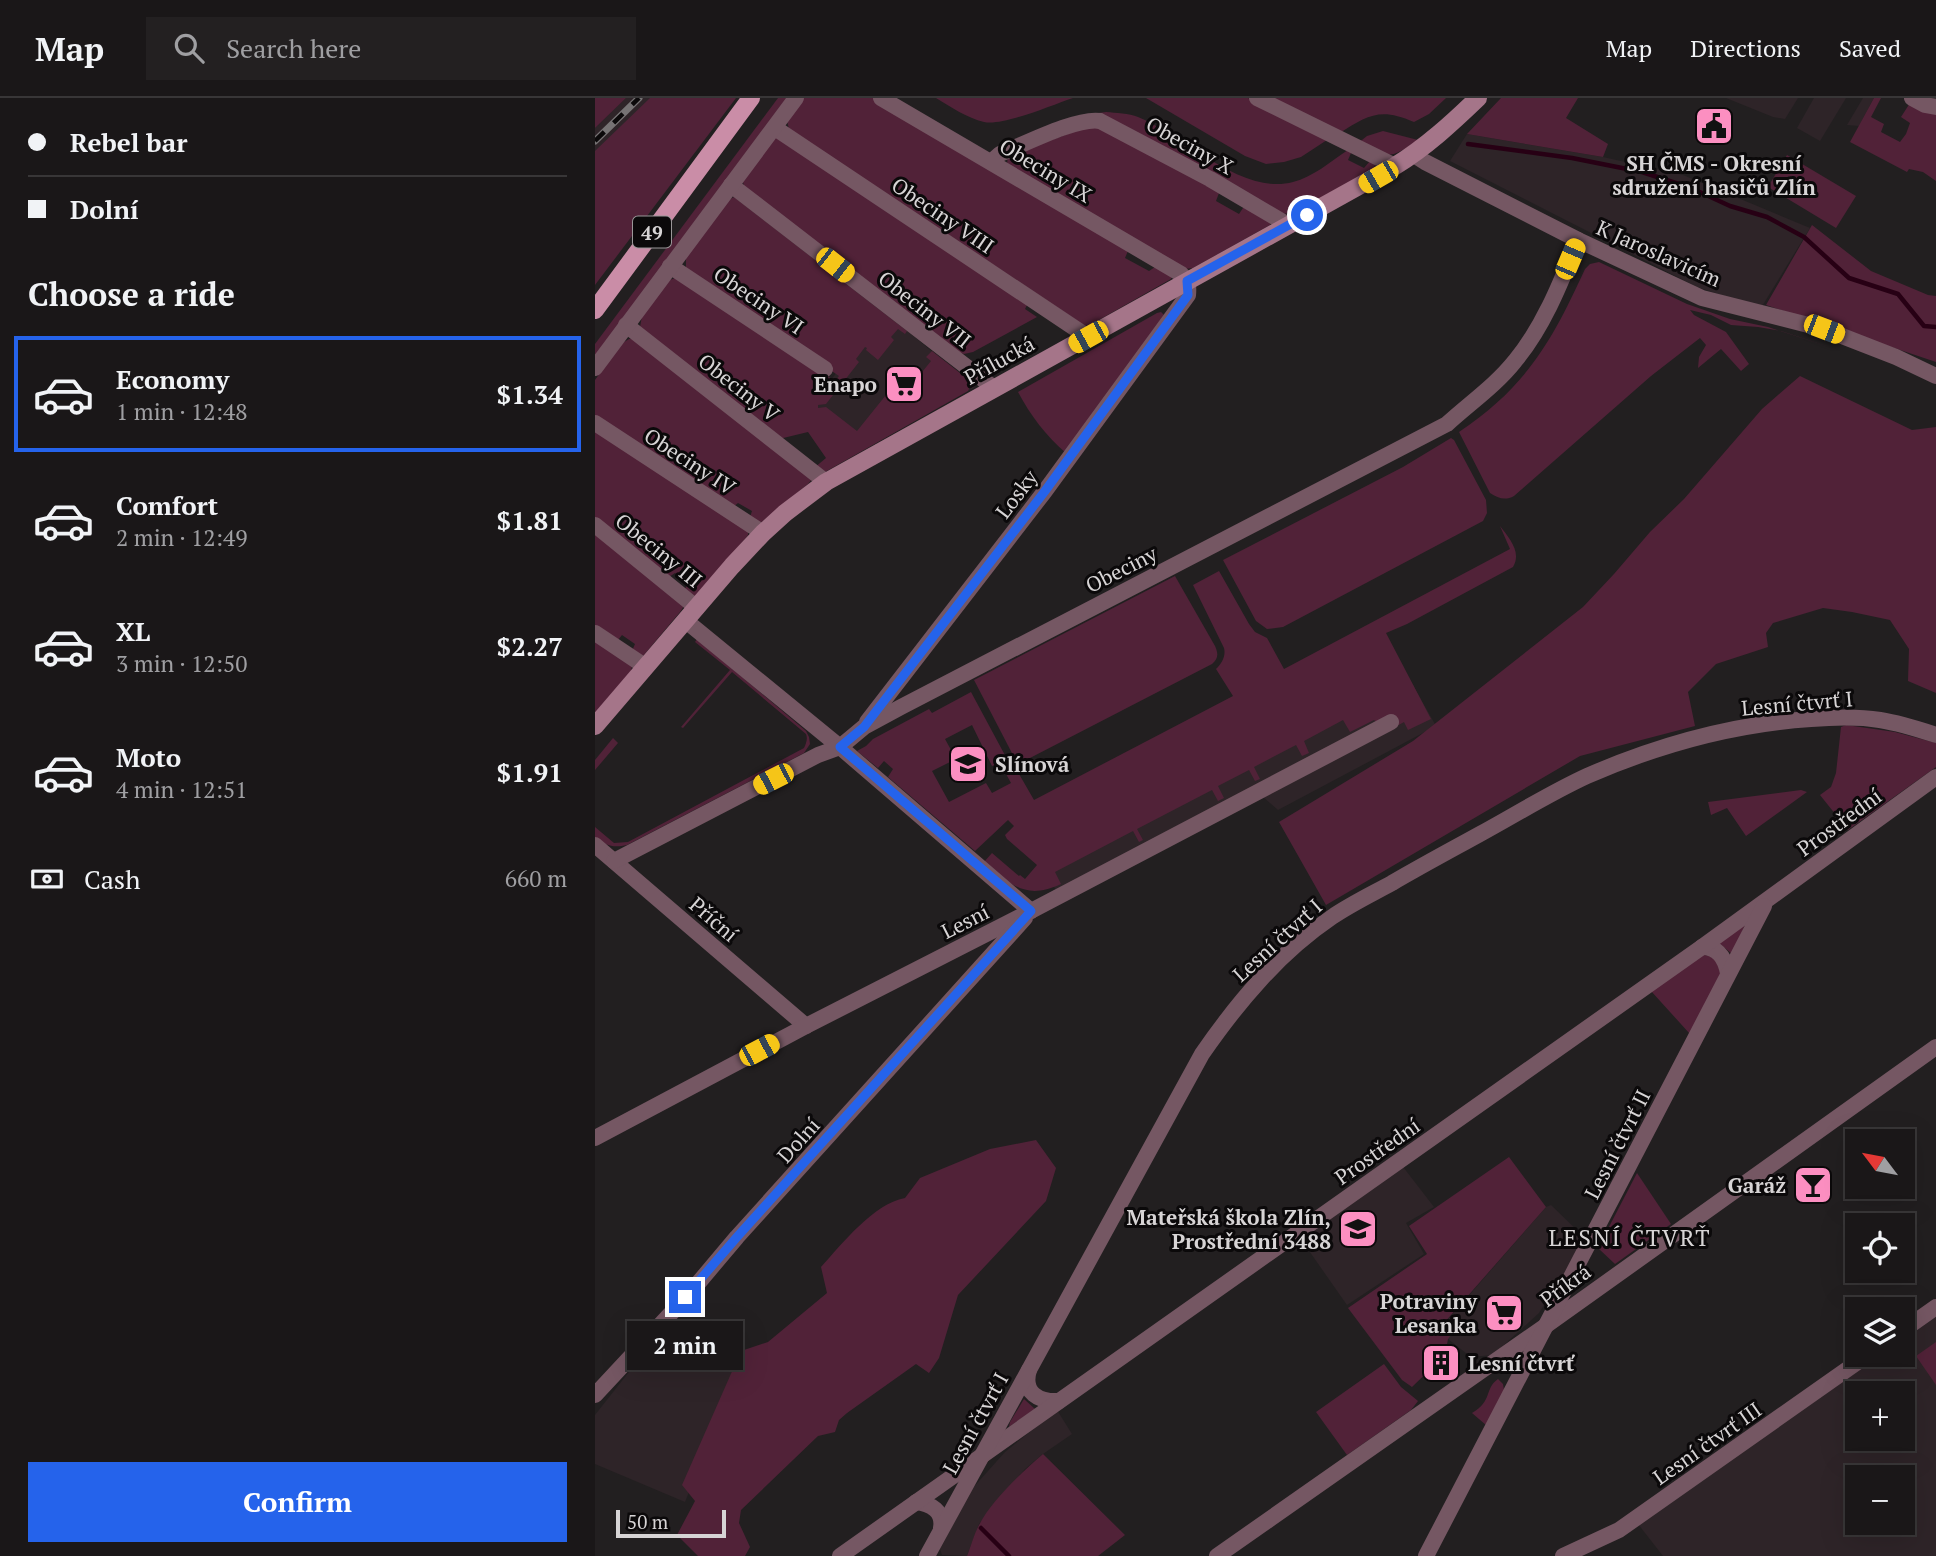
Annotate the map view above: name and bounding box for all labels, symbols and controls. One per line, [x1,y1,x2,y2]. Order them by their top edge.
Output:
search box [146,17,636,80]
text: Map [35,27,104,70]
icon: search [170,29,208,67]
text: Search here [226,31,361,65]
text: Map [1606,32,1652,64]
text: Directions [1690,32,1801,64]
text: Saved [1839,32,1901,64]
public building icon: SH ČMS - Okresní sdružení hasičů Zlín [1693,105,1735,147]
street label: Obeciny X [1141,110,1239,180]
text: Rebel bar [70,125,187,159]
street label: Obeciny IX [995,131,1097,209]
place label: SH ČMS - Okresní sdružení hasičů Zlín [1612,149,1816,201]
car [1355,157,1402,197]
street label: Obeciny VIII [886,170,1000,260]
text: Dolní [70,192,139,226]
route start [1291,199,1323,231]
street label: K Jaroslavicím [1592,213,1726,293]
road number: 49 [633,216,671,248]
car [1553,236,1588,282]
car [812,244,859,286]
street label: Obeciny VI [708,260,810,340]
street label: Obeciny VII [873,264,977,354]
text: Choose a ride [28,273,235,315]
car [1801,312,1848,346]
car [1065,318,1112,356]
street label: Přílucká [959,329,1040,391]
street label: Obeciny V [693,347,786,428]
text: Economy [116,362,229,396]
icon: car [32,363,95,426]
supermarket icon: Enapo [883,363,925,405]
place label: Enapo [814,370,877,398]
text: $1.34 [497,377,563,411]
text: 1 min · 12:48 [116,396,248,427]
street label: Obeciny IV [639,421,742,501]
street label: Losky [989,464,1044,524]
text: Comfort [116,488,218,522]
icon: car [32,489,95,552]
text: $1.81 [497,503,563,537]
street label: Obeciny III [610,506,708,594]
text: 2 min · 12:49 [116,522,248,553]
street label: Obeciny [1080,539,1162,599]
text: XL [116,614,150,648]
icon: car [32,615,95,678]
text: $2.27 [497,629,563,663]
text: 3 min · 12:50 [116,648,248,679]
street label: Lesní čtvrť I [1740,684,1854,722]
text: Moto [116,740,181,774]
icon: car [32,741,95,804]
school or university icon: Slínová [947,743,989,785]
place label: Slínová [995,750,1070,778]
text: $1.91 [497,755,563,789]
car [750,760,797,798]
text: 4 min · 12:51 [116,774,248,805]
street label: Prostřední [1791,781,1887,862]
icon: cash [28,860,66,898]
text: Cash [84,862,140,896]
text: 660 m [505,863,567,894]
street label: Příční [684,890,745,948]
street label: Lesní čtvrť I [1226,892,1328,988]
street label: Lesní [936,897,994,945]
car [736,1031,783,1069]
street label: Lesní čtvrť II [1578,1085,1656,1203]
street label: Dolní [770,1111,826,1169]
street label: Prostřední [1329,1111,1426,1191]
north arrow [1845,1129,1915,1199]
map controls [1845,1129,1915,1535]
bar icon: Garáž [1792,1164,1834,1206]
place label: Garáž [1728,1171,1786,1199]
place label: Mateřská škola Zlín, Prostřední 3488 [1127,1203,1331,1255]
school or university icon: Mateřská škola Zlín, Prostřední 3488 [1337,1208,1379,1250]
button: locate [1845,1213,1915,1283]
district label: LESNÍ ČTVRŤ [1549,1222,1711,1253]
street label: Příkrá [1534,1257,1596,1313]
route end [669,1281,701,1313]
place label: Potraviny Lesanka [1380,1287,1478,1339]
supermarket icon: Potraviny Lesanka [1483,1292,1525,1334]
button: layers [1845,1297,1915,1367]
callout: 2 min [627,1322,743,1370]
text: 2 min [654,1330,716,1361]
building icon: Lesní čtvrť [1420,1342,1462,1384]
place label: Lesní čtvrť [1468,1349,1576,1377]
street label: Lesní čtvrť I [936,1367,1014,1479]
button: + [1845,1381,1915,1451]
street label: Lesní čtvrť III [1647,1395,1767,1491]
button: Confirm [28,1462,567,1542]
button: − [1845,1465,1915,1535]
scale bar [616,1507,726,1539]
text: 50 m [627,1509,668,1534]

